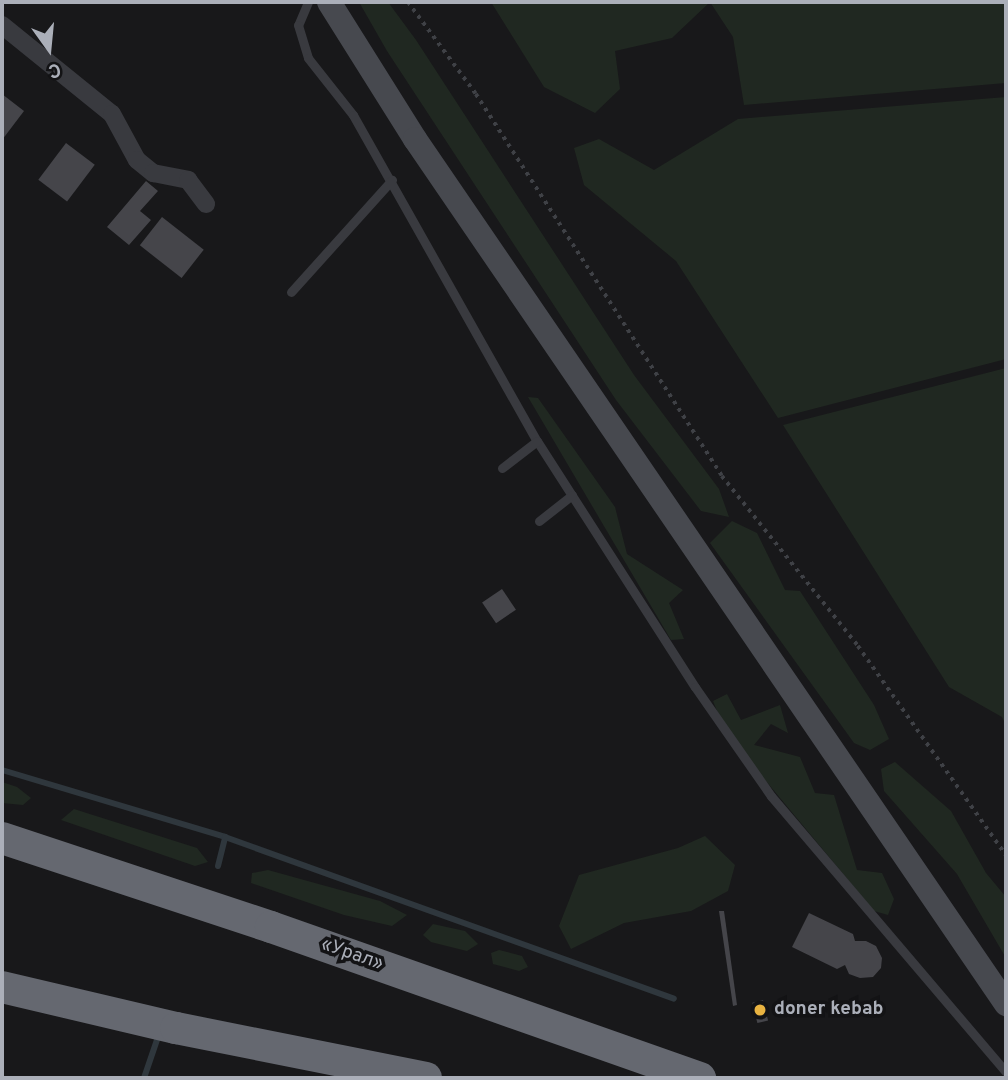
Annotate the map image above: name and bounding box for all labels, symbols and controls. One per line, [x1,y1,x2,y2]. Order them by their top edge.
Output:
north arrow [14,14,84,84]
text: С [45,56,63,82]
street label: «Урал» [318,934,386,976]
place label: doner kebab [774,999,884,1021]
marker: doner kebab [752,1002,768,1018]

